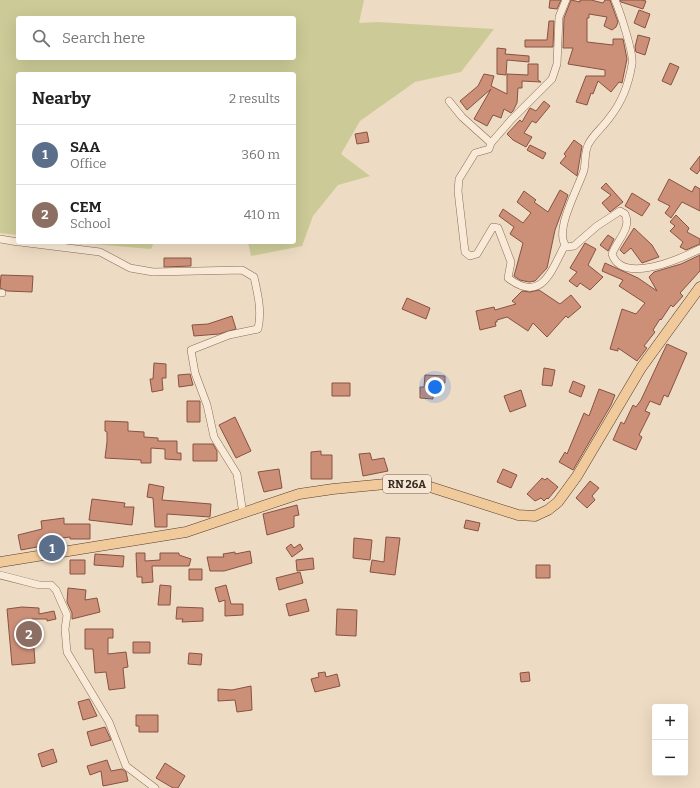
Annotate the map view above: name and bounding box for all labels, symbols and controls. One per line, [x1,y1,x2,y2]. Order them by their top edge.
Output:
search box [16,16,296,60]
icon: search [30,27,52,49]
text: Search here [62,29,145,47]
text: Nearby [32,88,91,109]
text: 2 results [229,91,280,106]
text: SAA [70,138,100,156]
text: 1 [42,147,48,162]
text: 360 m [242,147,280,162]
text: Office [70,156,106,171]
text: CEM [70,198,102,216]
text: 2 [41,207,49,222]
text: 410 m [244,207,280,222]
text: School [70,216,111,231]
your location [425,377,445,397]
road number: RN 26A [383,475,431,493]
pin: 1 [39,533,65,563]
pin: 2 [16,619,42,649]
map controls [652,704,688,776]
button: + [652,704,688,740]
button: − [652,740,688,776]

